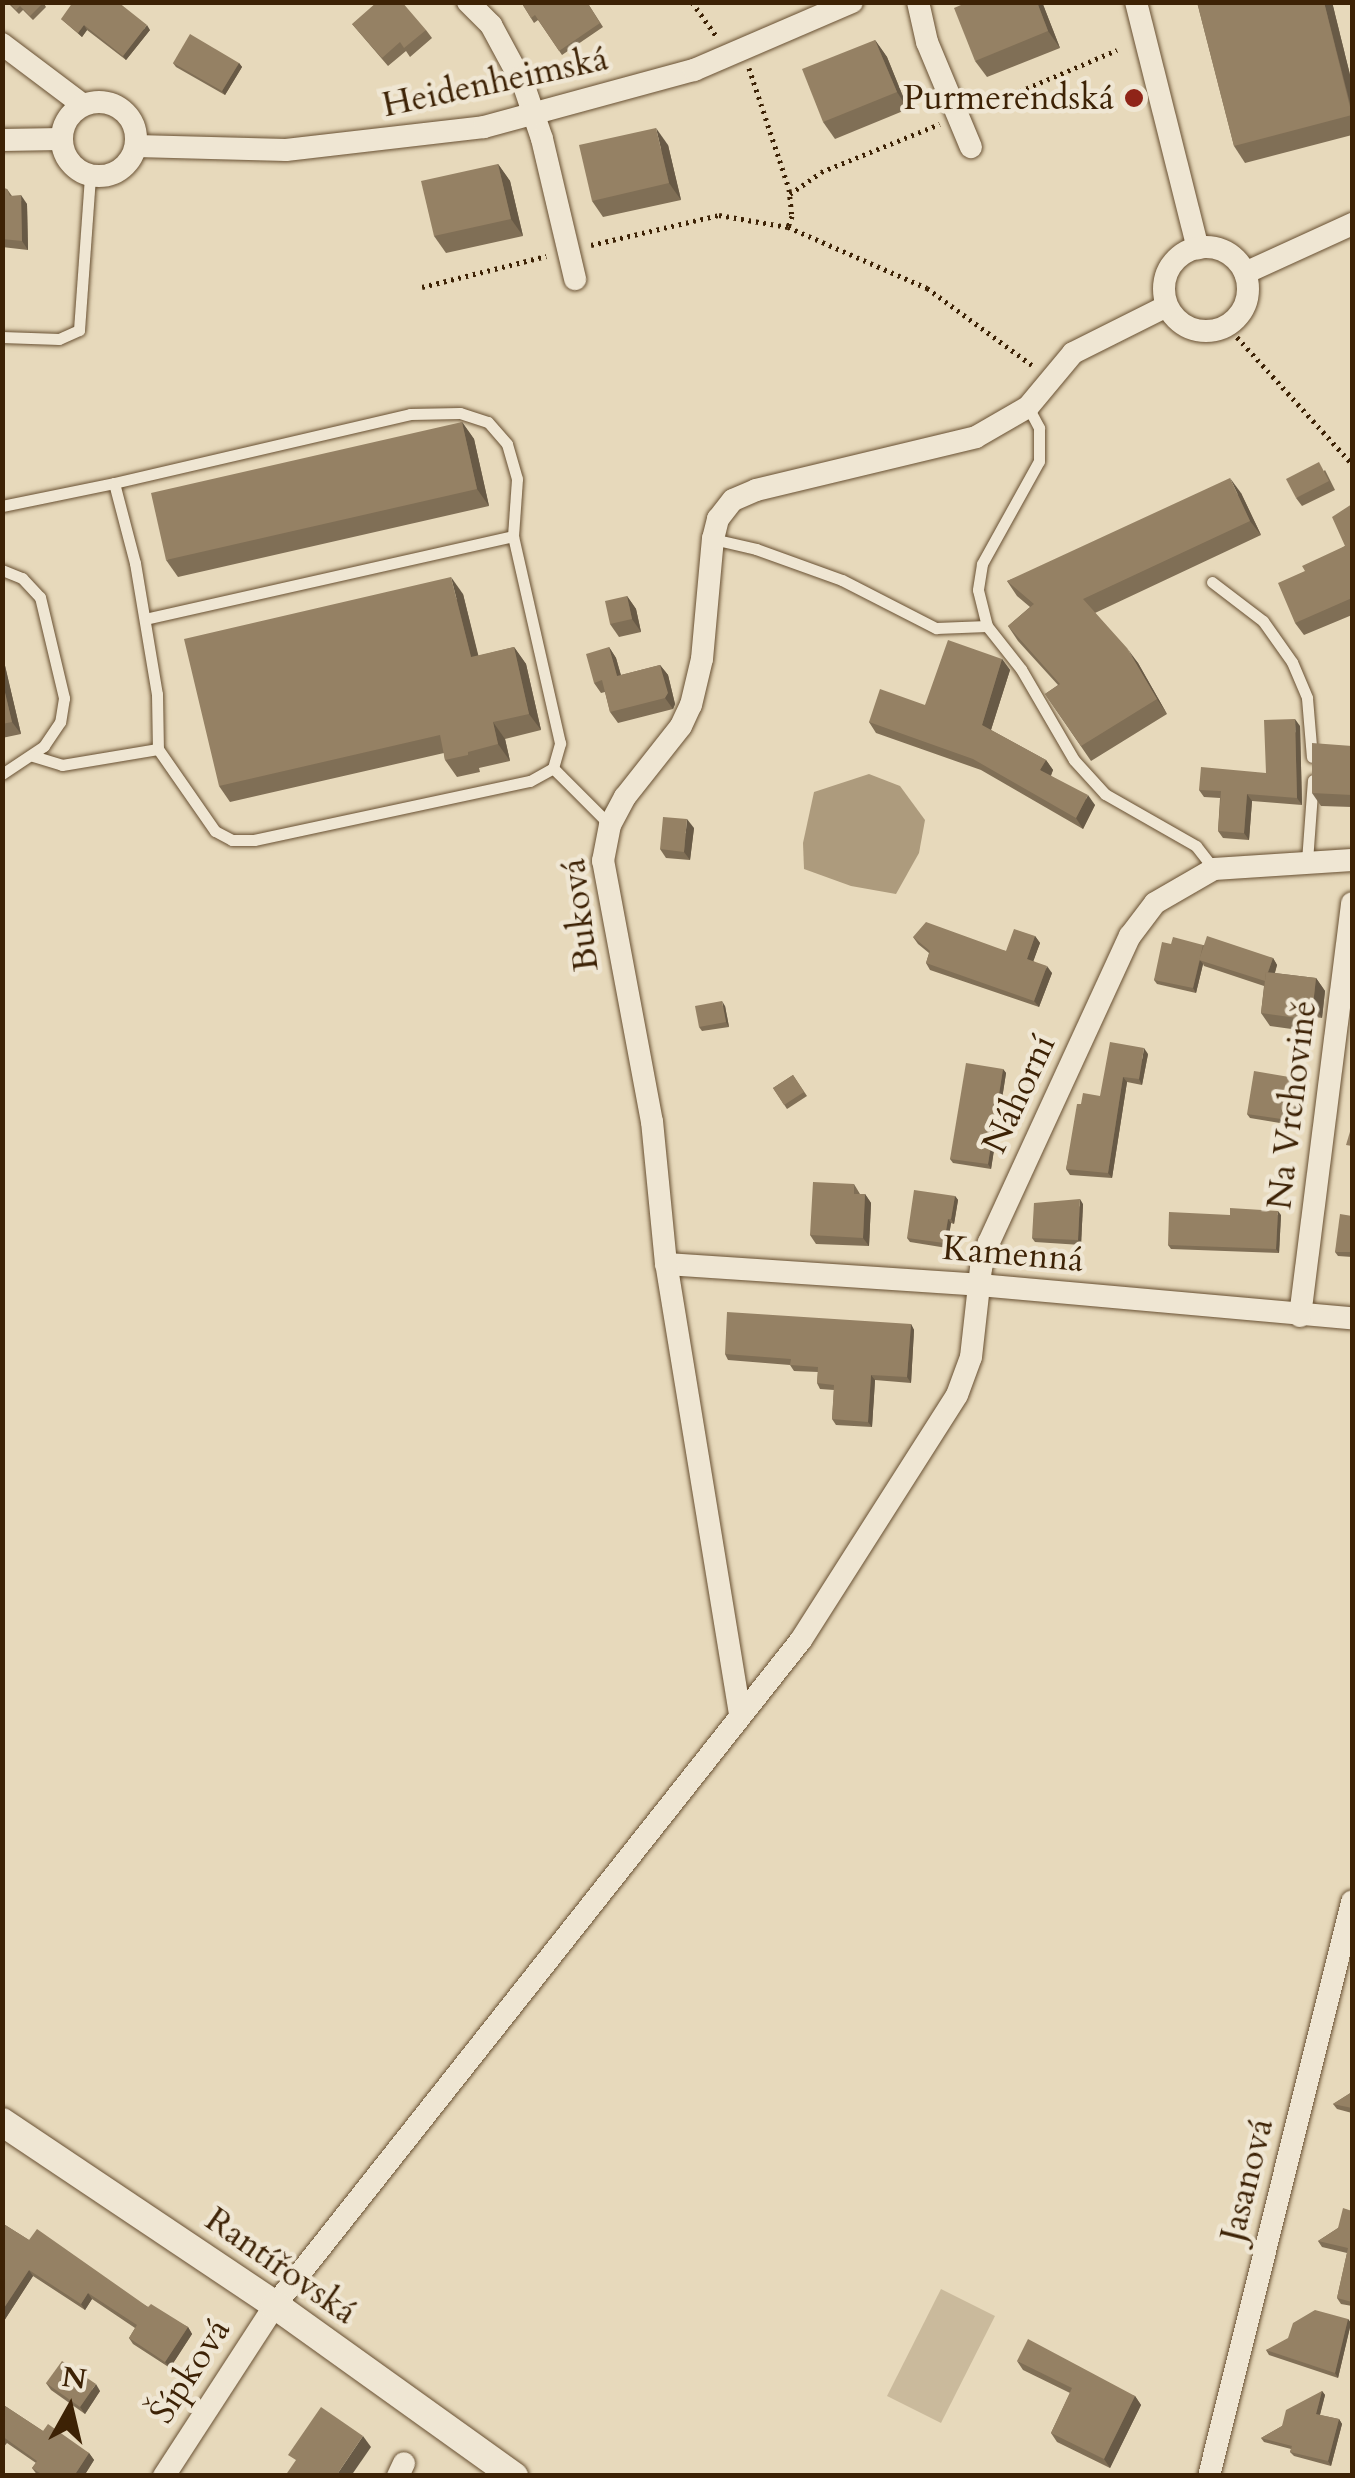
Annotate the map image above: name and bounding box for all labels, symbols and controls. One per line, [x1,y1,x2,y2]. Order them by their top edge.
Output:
street label: Heidenheimská [378,38,612,126]
place label: Purmerendská [903,77,1114,119]
marker: Purmerendská [1123,87,1145,109]
street label: Buková [552,856,608,974]
street label: Na Vrchovině [1258,998,1326,1212]
street label: Náhorní [973,1028,1065,1160]
street label: Kamenná [941,1227,1085,1281]
street label: Jasanová [1211,2114,1283,2246]
street label: Rantířovská [197,2199,365,2333]
street label: Šípková [141,2311,239,2431]
north arrow [20,2358,120,2458]
text: N [59,2358,89,2399]

